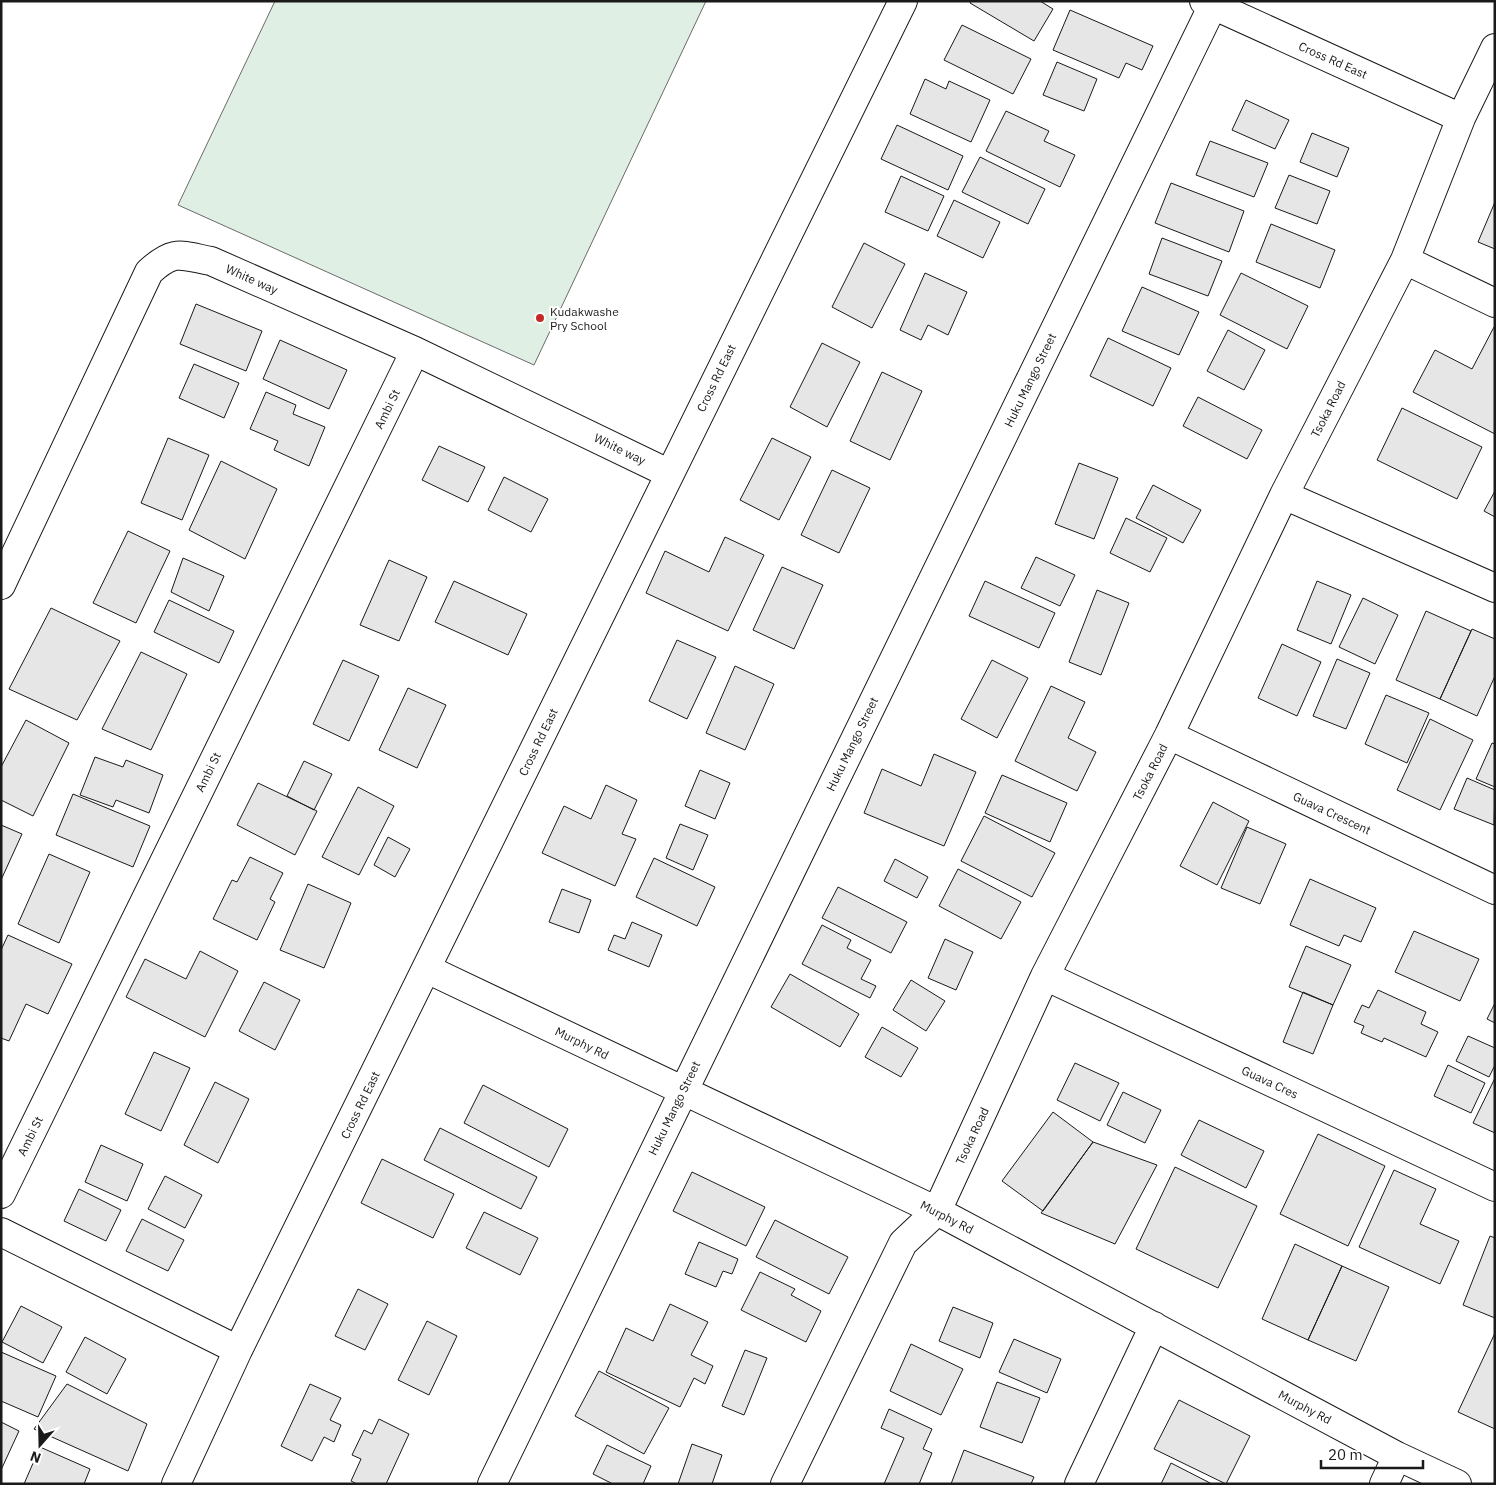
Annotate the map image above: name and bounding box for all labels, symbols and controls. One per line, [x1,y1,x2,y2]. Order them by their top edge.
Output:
street label: Cross Rd East [1296,38,1370,82]
street label: White way [224,261,280,297]
place label: Kudakwashe Pry School [550,304,619,333]
marker: Kudakwashe Pry School [534,312,546,324]
street label: Huku Mango Street [1001,330,1059,430]
street label: Cross Rd East [693,342,739,414]
street label: Tsoka Road [1307,378,1349,440]
street label: Ambi St [371,387,403,431]
street label: White way [592,430,648,468]
street label: Huku Mango Street [823,694,881,794]
street label: Cross Rd East [515,706,561,778]
street label: Tsoka Road [1129,741,1171,803]
street label: Ambi St [192,750,224,794]
street label: Guava Crescent [1291,788,1373,838]
street label: Murphy Rd [553,1024,611,1062]
street label: Huku Mango Street [645,1058,703,1158]
street label: Guava Cres [1239,1062,1301,1102]
street label: Cross Rd East [337,1069,383,1141]
street label: Tsoka Road [952,1105,992,1167]
street label: Ambi St [14,1114,46,1158]
street label: Murphy Rd [918,1197,976,1237]
street label: Murphy Rd [1276,1387,1334,1427]
north arrow [15,1420,65,1470]
scale bar [1321,1438,1424,1470]
text: 20 m [1328,1445,1363,1464]
text: N [28,1447,43,1467]

